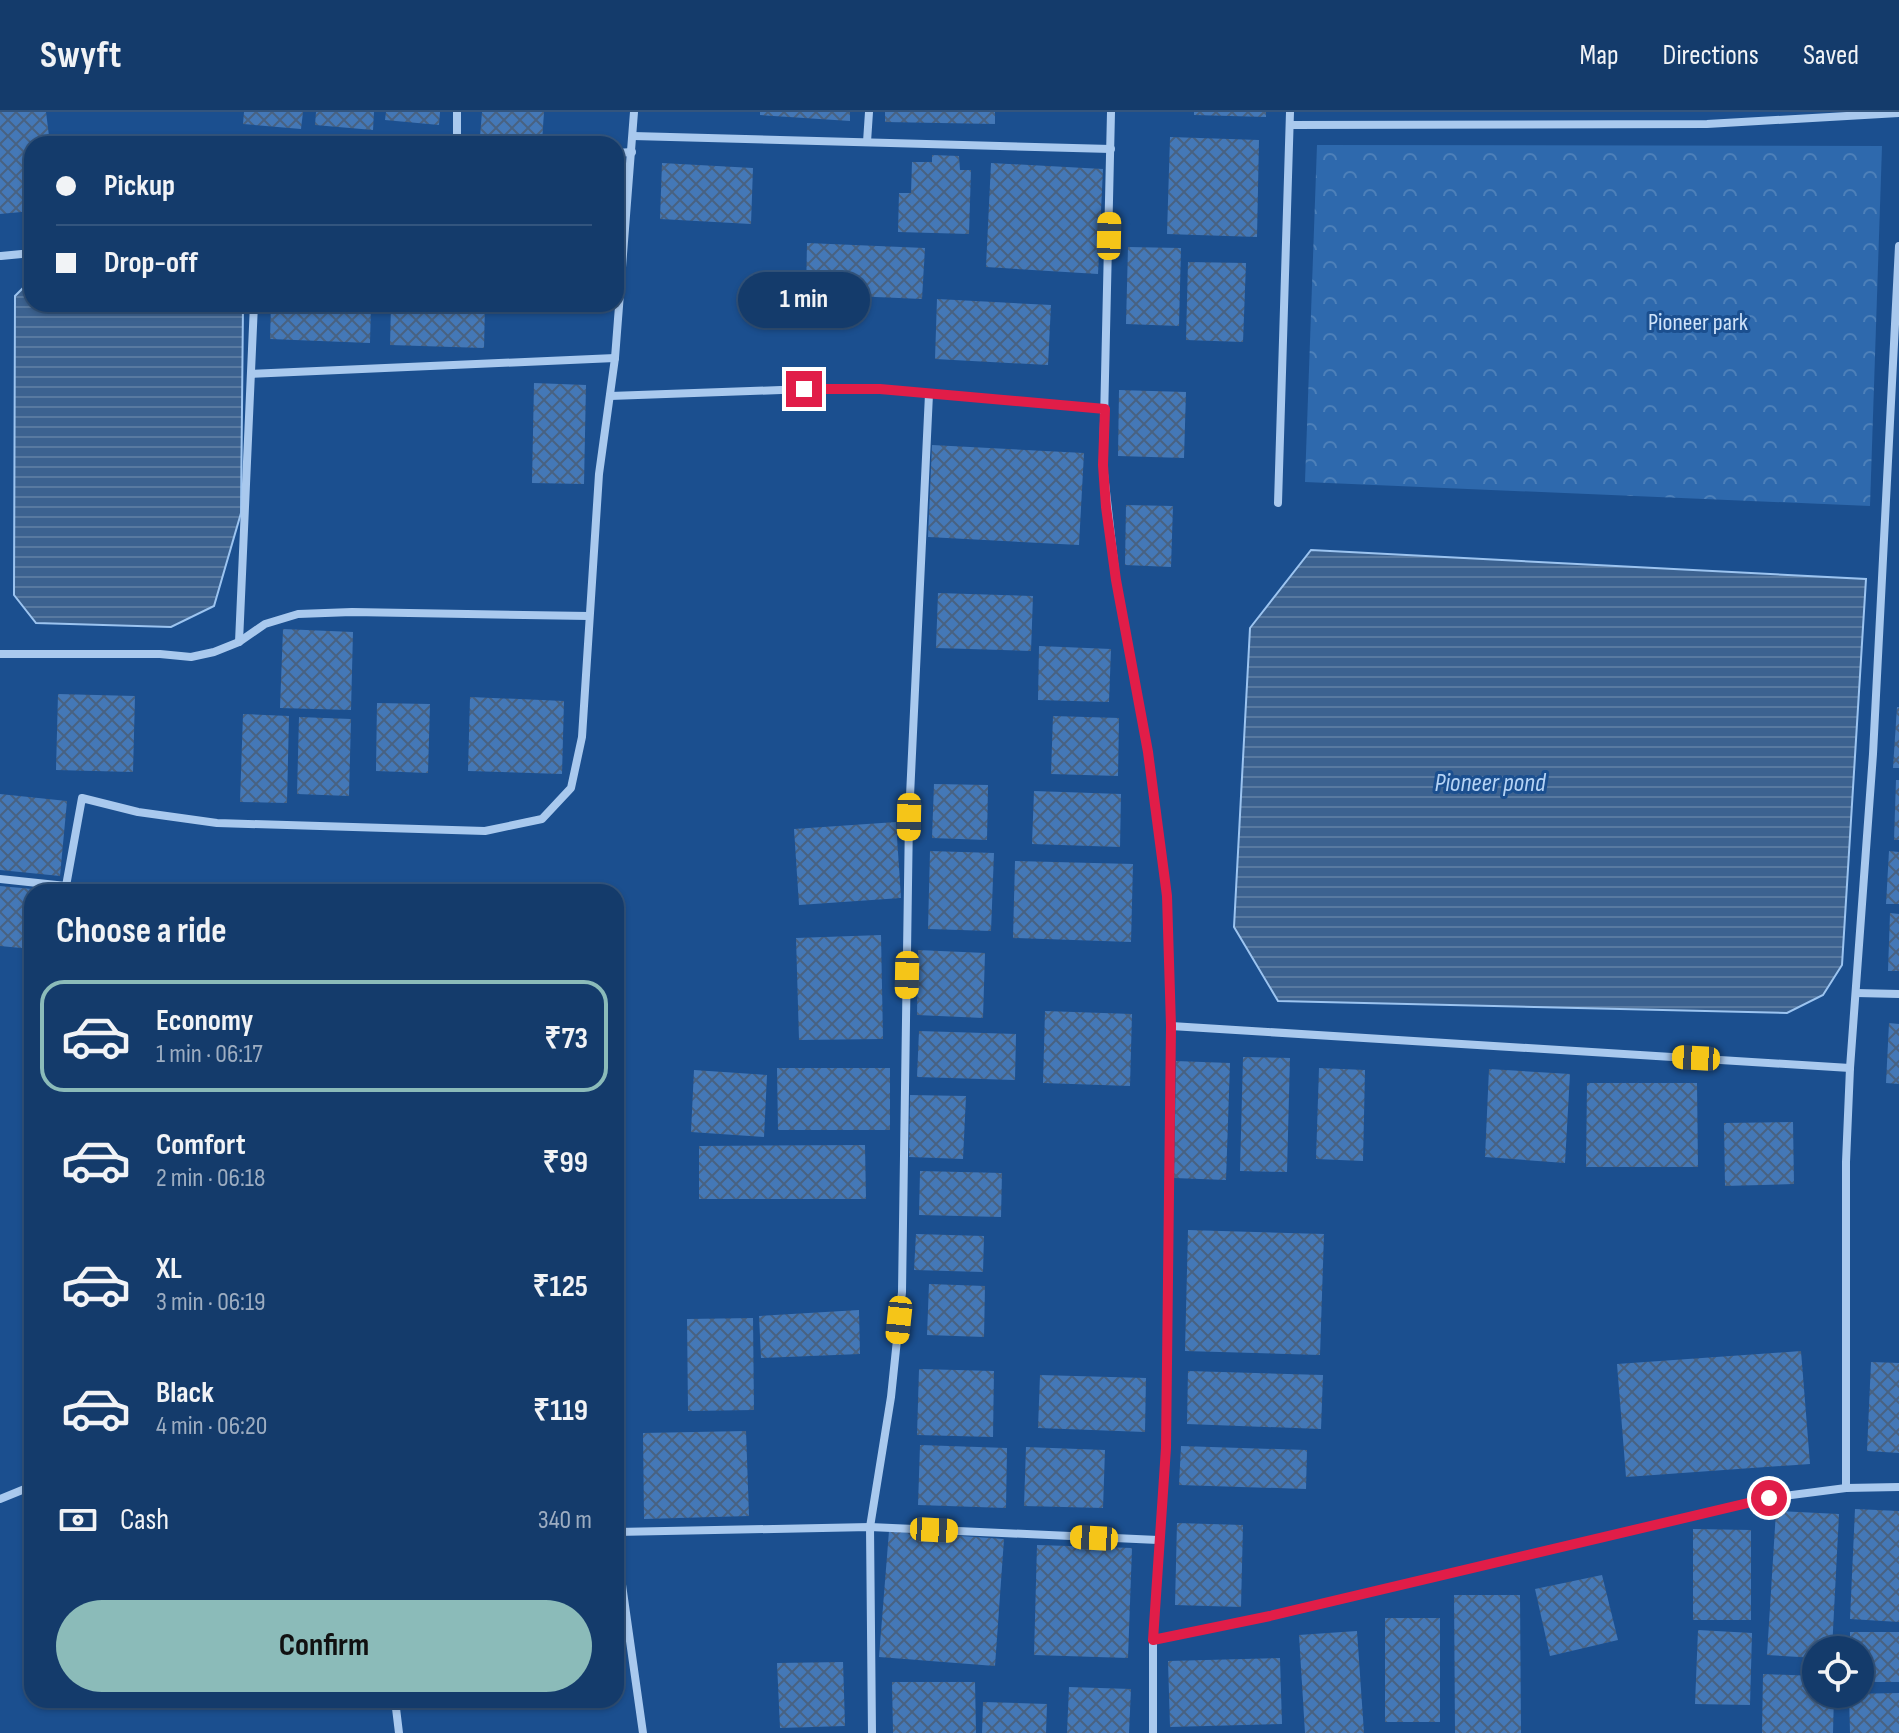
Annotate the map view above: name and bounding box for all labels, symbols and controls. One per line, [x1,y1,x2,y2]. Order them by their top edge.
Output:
text: Swyft [40,33,121,78]
text: Map [1580,39,1619,72]
text: Directions [1663,39,1759,72]
text: Saved [1803,39,1859,72]
text: Pickup [104,168,175,204]
car [1097,212,1121,260]
text: Drop-off [104,245,198,281]
callout: 1 min [738,273,870,329]
text: 1 min [780,284,828,315]
park label: Pioneer park [1648,308,1748,337]
route end [786,371,822,407]
water label: Pioneer pond [1434,768,1547,799]
car [897,793,921,841]
text: Choose a ride [56,910,227,953]
car [895,951,919,999]
icon: car [60,1000,132,1072]
text: Economy [156,1003,253,1039]
text: ₹73 [544,1021,588,1057]
text: 1 min · 06:17 [156,1039,263,1070]
car [1671,1045,1721,1071]
icon: car [60,1124,132,1196]
text: Comfort [156,1127,246,1163]
text: ₹99 [542,1145,588,1181]
text: 2 min · 06:18 [156,1163,265,1194]
icon: car [60,1248,132,1320]
text: XL [156,1251,182,1287]
text: ₹125 [532,1269,588,1305]
text: 3 min · 06:19 [156,1287,266,1318]
car [885,1295,913,1345]
icon: car [60,1372,132,1444]
text: Black [156,1375,214,1411]
text: ₹119 [533,1393,588,1429]
text: 4 min · 06:20 [156,1411,267,1442]
route start [1751,1480,1787,1516]
icon: cash [56,1498,100,1542]
text: Cash [120,1502,169,1538]
text: 340 m [538,1505,592,1536]
car [909,1517,959,1543]
car [1069,1525,1119,1551]
button: Confirm [56,1600,592,1692]
map controls [1802,1636,1874,1708]
button: locate [1802,1636,1874,1708]

